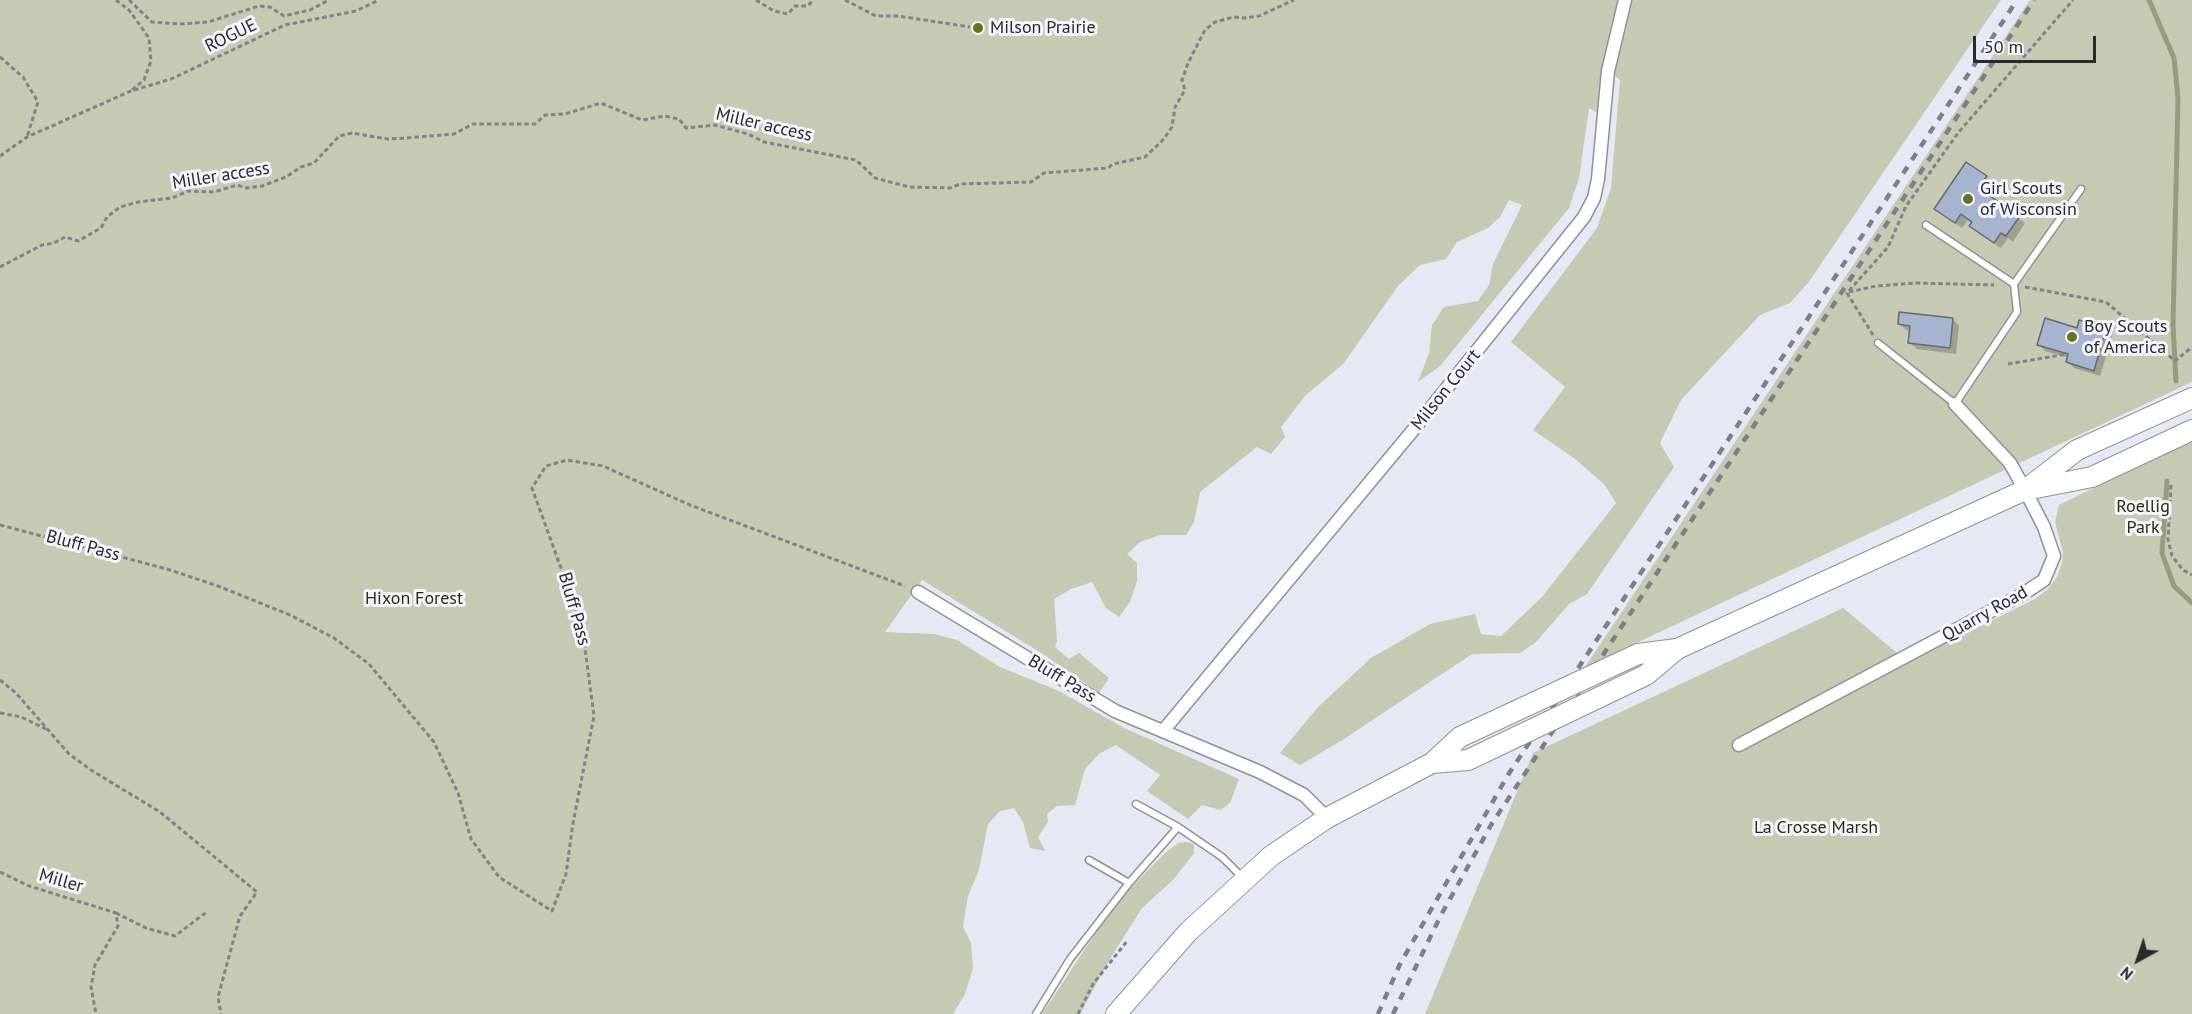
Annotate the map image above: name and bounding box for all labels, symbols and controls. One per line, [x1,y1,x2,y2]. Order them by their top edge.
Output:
street label: ROGUE [202,14,260,58]
place label: Milson Prairie [990,17,1096,39]
marker: Milson Prairie [971,21,985,35]
scale bar [1976,24,2099,62]
text: 50 m [1984,35,2023,58]
street label: Miller access [714,103,814,147]
street label: Miller access [171,158,271,194]
place label: Girl Scouts of Wisconsin [1980,178,2077,220]
marker: Girl Scouts of Wisconsin [1961,192,1975,206]
place label: Boy Scouts of America [2084,316,2167,358]
marker: Boy Scouts of America [2065,330,2079,344]
street label: Milson Court [1407,345,1485,435]
park label: Roellig Park [2116,496,2170,538]
street label: Bluff Pass [44,526,122,566]
street label: Bluff Pass [553,570,595,648]
street label: Quarry Road [1938,582,2032,646]
park label: Hixon Forest [365,588,463,610]
street label: Bluff Pass [1024,650,1100,708]
park label: La Crosse Marsh [1754,817,1878,839]
street label: Miller [36,864,86,898]
north arrow [2108,930,2168,990]
text: N [2116,963,2137,985]

